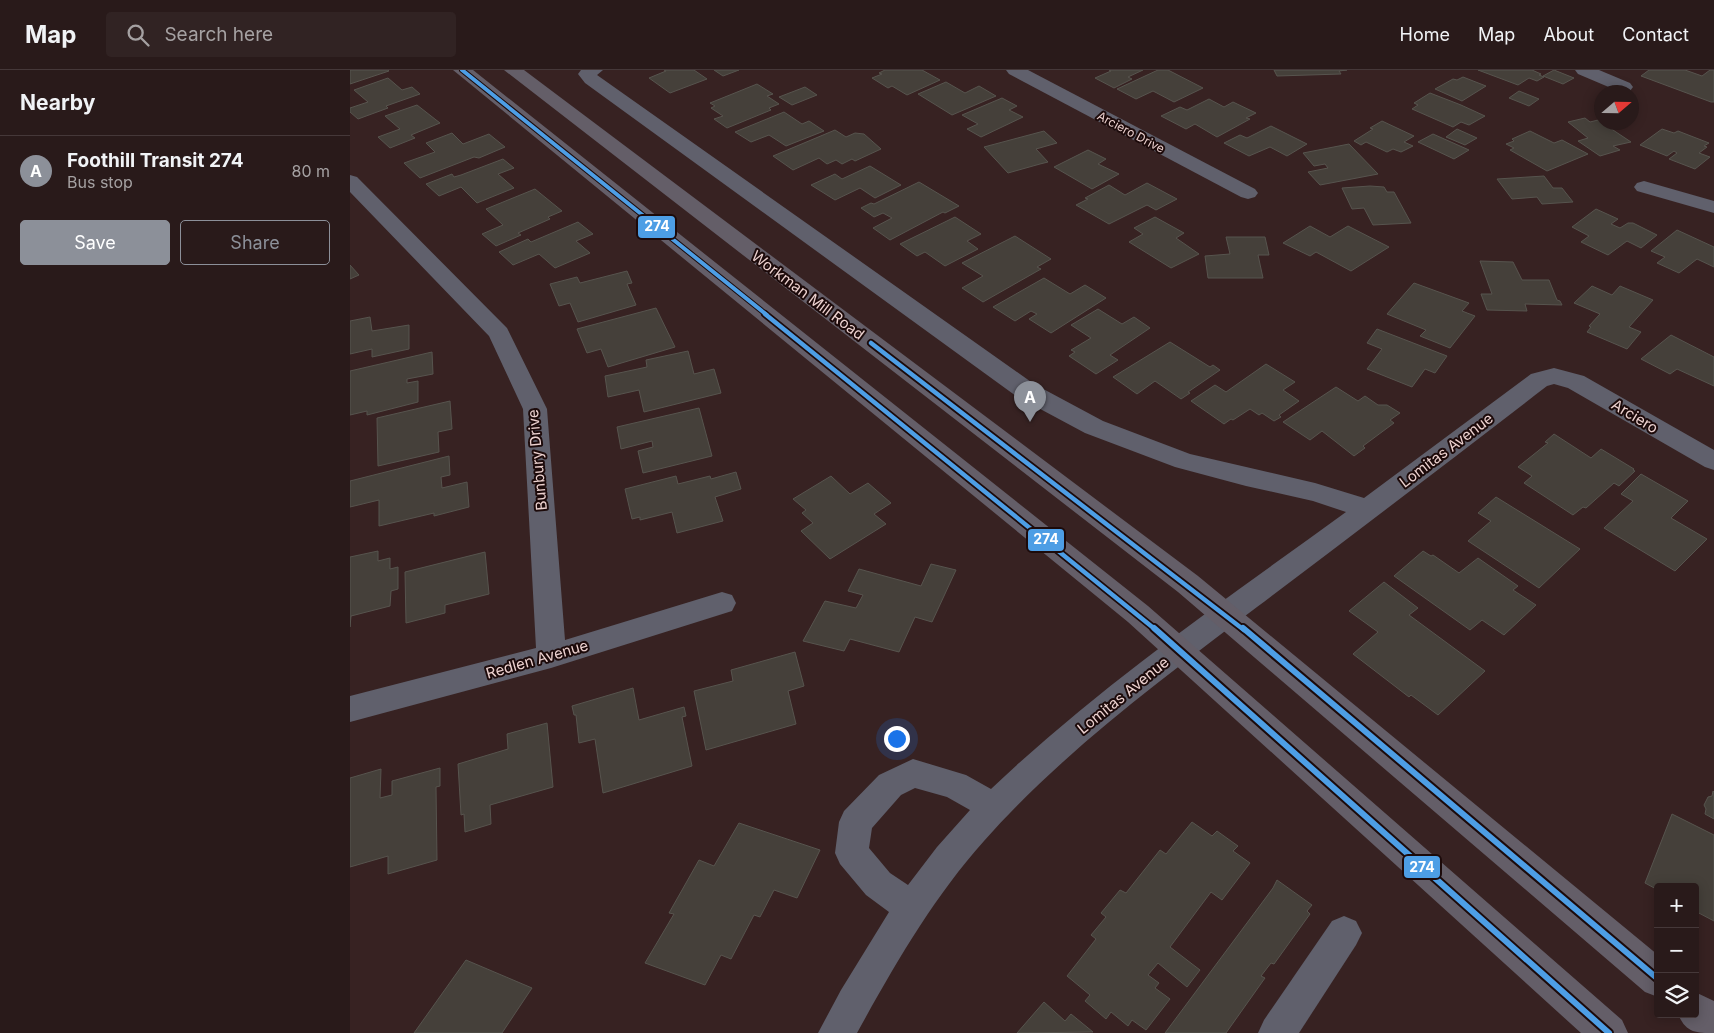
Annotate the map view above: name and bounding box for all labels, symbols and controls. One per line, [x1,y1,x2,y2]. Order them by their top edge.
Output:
search box [106,12,456,57]
text: Map [25,20,76,49]
icon: search [124,21,152,49]
text: Search here [164,23,273,46]
text: Home [1400,24,1450,45]
text: Map [1478,24,1515,45]
text: About [1543,24,1594,45]
text: Contact [1622,24,1689,45]
north arrow [1594,85,1639,130]
text: Nearby [20,90,95,115]
street label: Arciero Drive [1095,108,1167,156]
text: Foothill Transit 274 [67,149,244,172]
text: A [30,161,42,181]
text: 80 m [291,161,330,181]
text: Bus stop [67,172,133,192]
line badge: 274 [637,215,676,239]
text: 274 [644,217,670,234]
button: Save [20,220,170,265]
button: Share [180,220,330,265]
street label: Workman Mill Road [748,246,868,344]
pin: A [1014,381,1046,422]
street label: Arciero [1608,395,1662,437]
street label: Bunbury Drive [523,409,551,511]
street label: Lomitas Avenue [1395,409,1497,491]
line badge: 274 [1027,528,1065,552]
text: 274 [1033,530,1059,547]
street label: Redlen Avenue [484,635,590,683]
street label: Lomitas Avenue [1073,652,1173,738]
your location [884,726,910,752]
line badge: 274 [1403,855,1441,879]
text: 274 [1409,858,1435,875]
map controls [1654,883,1699,1018]
button: + [1654,883,1699,928]
button: − [1654,928,1699,973]
button: layers [1654,973,1699,1018]

